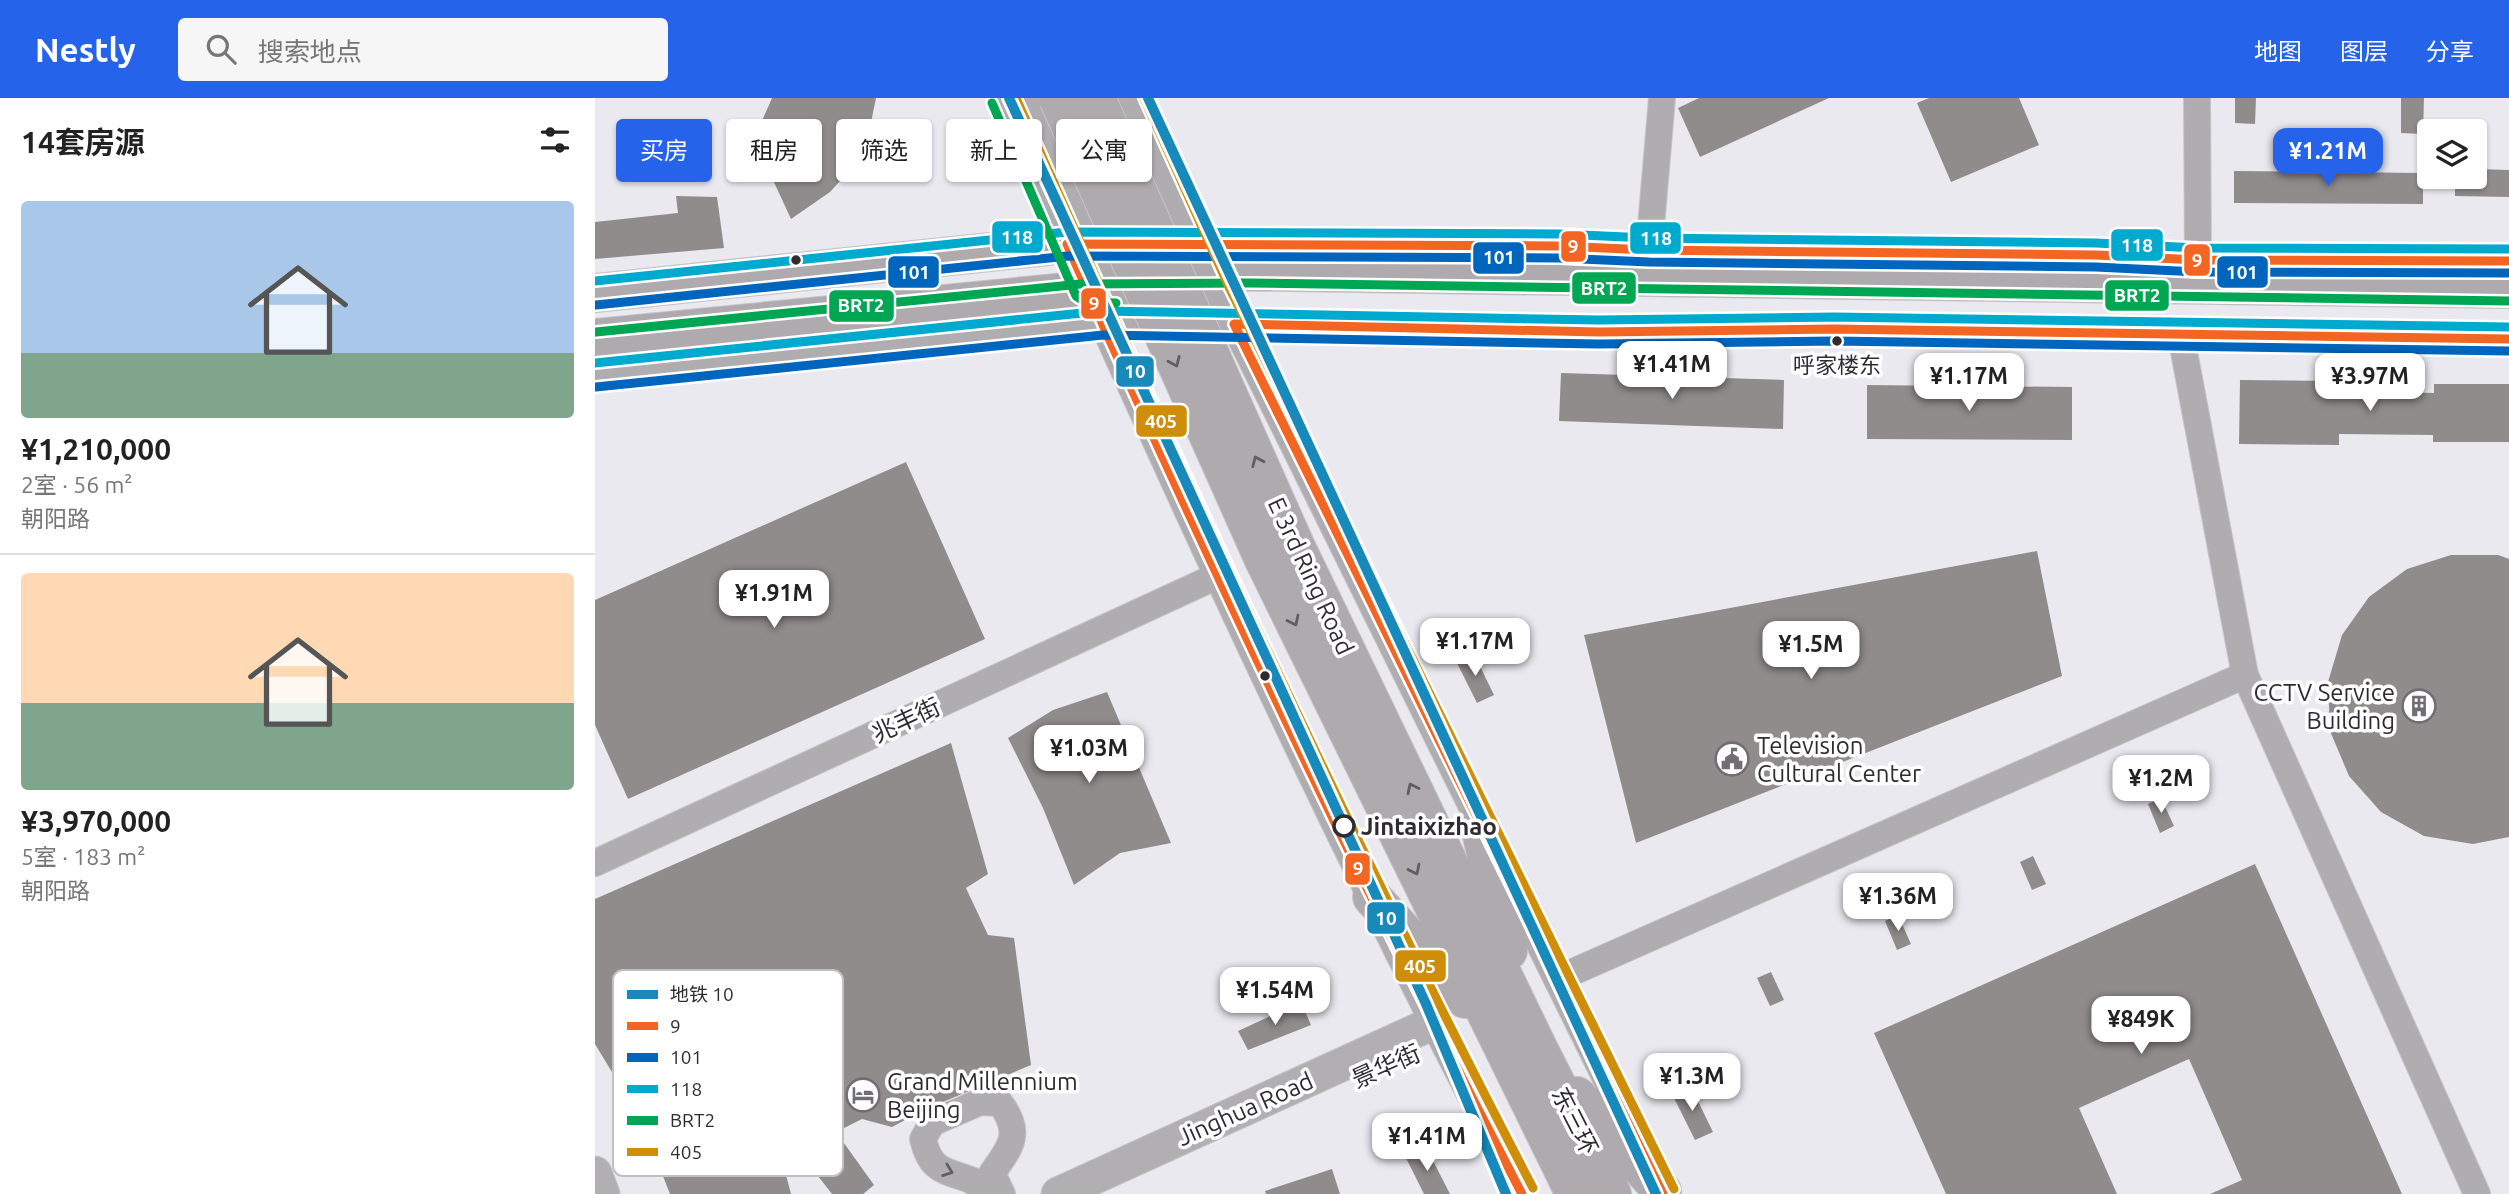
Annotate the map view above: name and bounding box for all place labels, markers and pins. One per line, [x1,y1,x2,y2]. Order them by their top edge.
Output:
pin: ¥1.21M [2271,129,2385,188]
unlabelled marker [789,253,803,267]
marker: 呼家楼东 [1830,334,1844,348]
pin: ¥1.41M [1615,342,1729,401]
place label: 呼家楼东 [1793,352,1881,377]
pin: ¥1.17M [1912,354,2026,413]
pin: ¥3.97M [2313,354,2427,413]
pin: ¥1.91M [717,570,831,630]
pin: ¥1.17M [1418,618,1532,678]
pin: ¥1.5M [1762,622,1860,681]
unlabelled marker [1258,669,1272,683]
place label: CCTV Service Building [2253,679,2395,734]
building icon: CCTV Service Building [2400,687,2438,725]
pin: ¥1.03M [1032,726,1146,785]
place label: Television Cultural Center [1757,732,1921,787]
public building icon: Television Cultural Center [1713,740,1751,778]
pin: ¥1.2M [2112,756,2210,815]
place label: Jintaixizhao [1361,813,1497,840]
marker: Jintaixizhao [1333,815,1355,837]
pin: ¥1.36M [1841,874,1955,933]
pin: ¥1.54M [1218,968,1332,1027]
pin: ¥849K [2092,996,2190,1056]
pin: ¥1.3M [1643,1054,1741,1113]
place label: Grand Millennium Beijing [887,1068,1078,1123]
hotel icon: Grand Millennium Beijing [844,1076,882,1114]
pin: ¥1.41M [1370,1114,1484,1173]

